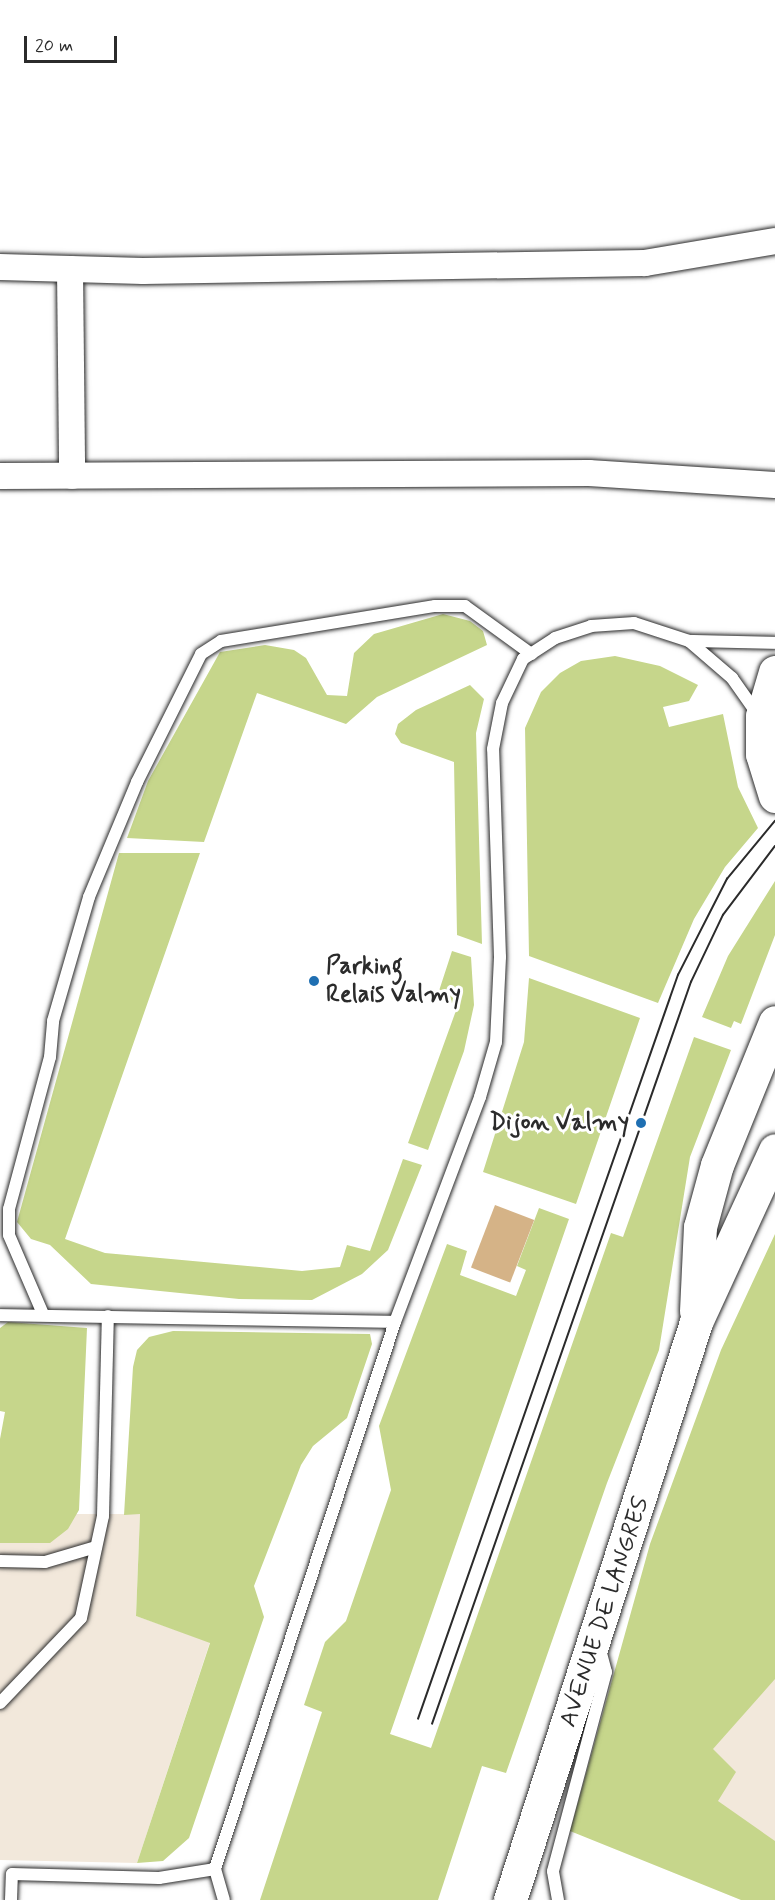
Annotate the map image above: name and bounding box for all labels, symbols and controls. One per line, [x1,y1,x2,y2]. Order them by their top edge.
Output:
scale bar [27,24,120,62]
text: 20 m [35,34,73,58]
place label: Parking Relais Valmy [326,953,461,1009]
marker: Parking Relais Valmy [307,974,321,988]
place label: Dijon Valmy [493,1109,629,1137]
marker: Dijon Valmy [634,1116,648,1130]
street label: AVENUE DE LANGRES [554,1492,656,1732]

